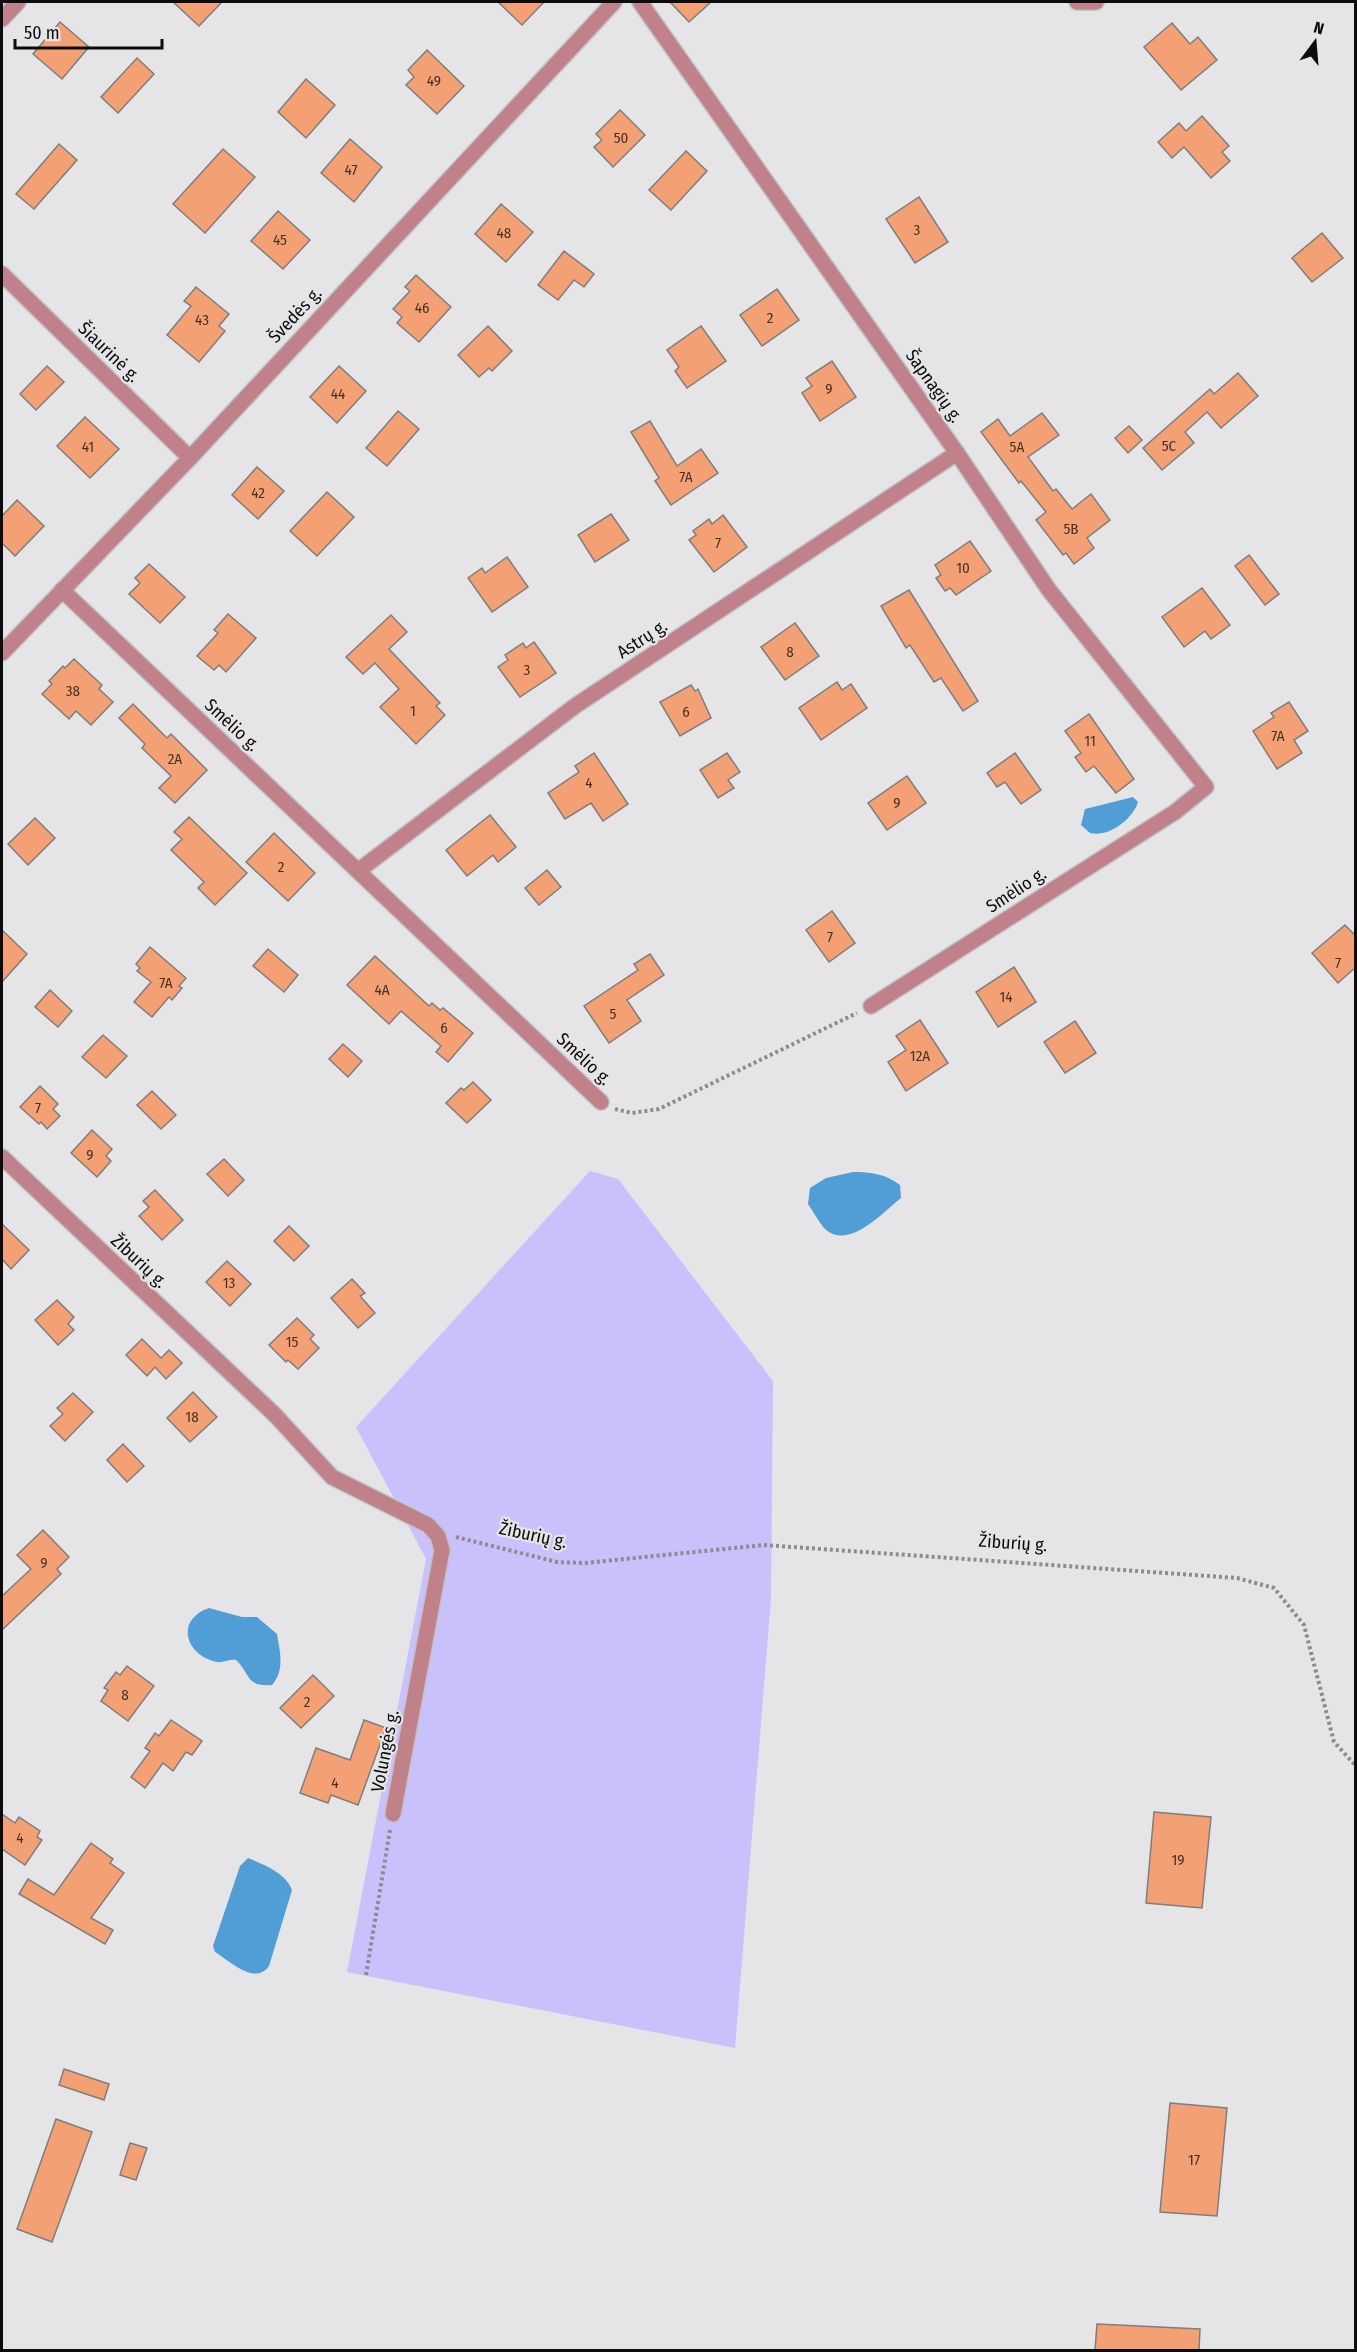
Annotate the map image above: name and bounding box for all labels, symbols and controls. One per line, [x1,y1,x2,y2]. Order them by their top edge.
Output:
scale bar [15,12,162,50]
north arrow [1285,12,1345,72]
text: N [1312,18,1326,39]
text: 50 m [24,22,60,44]
house number: 49 [427,72,441,90]
house number: 50 [614,129,628,147]
house number: 47 [344,161,358,179]
house number: 3 [914,221,921,239]
house number: 48 [497,224,511,242]
house number: 45 [273,231,287,249]
street label: Švedės g. [264,282,326,347]
house number: 46 [415,299,429,317]
house number: 2 [767,309,774,327]
house number: 43 [195,311,209,329]
street label: Šiaurinė g. [74,317,145,387]
street label: Šapnagių g. [901,345,967,427]
house number: 9 [825,380,833,398]
house number: 44 [331,385,345,403]
house number: 5C [1162,437,1177,455]
house number: 41 [82,438,94,456]
house number: 5A [1010,438,1024,456]
house number: 7A [679,468,693,486]
house number: 42 [251,484,265,502]
house number: 5B [1063,520,1079,538]
house number: 7 [715,534,721,552]
house number: 10 [956,559,970,577]
street label: Astrų g. [613,615,671,663]
house number: 8 [786,643,794,661]
house number: 3 [524,661,531,679]
house number: 38 [66,682,80,700]
street label: Smėlio g. [200,694,264,756]
house number: 1 [410,702,416,720]
house number: 6 [682,703,690,721]
house number: 7A [1271,727,1285,745]
house number: 11 [1084,732,1096,750]
house number: 2A [168,750,182,768]
house number: 4 [585,774,593,792]
house number: 9 [893,794,901,812]
house number: 2 [278,858,285,876]
street label: Smėlio g. [982,862,1050,917]
house number: 7 [827,928,833,946]
house number: 7 [1335,954,1341,972]
house number: 7A [159,974,173,992]
house number: 4A [374,981,390,999]
house number: 14 [999,988,1013,1006]
house number: 5 [610,1005,617,1023]
house number: 6 [440,1019,448,1037]
street label: Smėlio g. [552,1028,616,1090]
house number: 12A [910,1047,930,1065]
house number: 7 [35,1099,41,1117]
house number: 9 [86,1146,94,1164]
street label: Žiburių g. [106,1230,172,1293]
house number: 13 [223,1274,236,1292]
house number: 15 [286,1333,298,1351]
house number: 18 [185,1408,199,1426]
street label: Žiburių g. [497,1517,569,1553]
street label: Žiburių g. [978,1530,1048,1556]
house number: 9 [40,1554,48,1572]
house number: 8 [121,1686,129,1704]
house number: 2 [304,1693,311,1711]
street label: Volungės g. [366,1708,404,1794]
house number: 4 [331,1774,339,1792]
house number: 4 [16,1829,24,1847]
house number: 19 [1171,1851,1185,1869]
house number: 17 [1188,2151,1200,2169]

